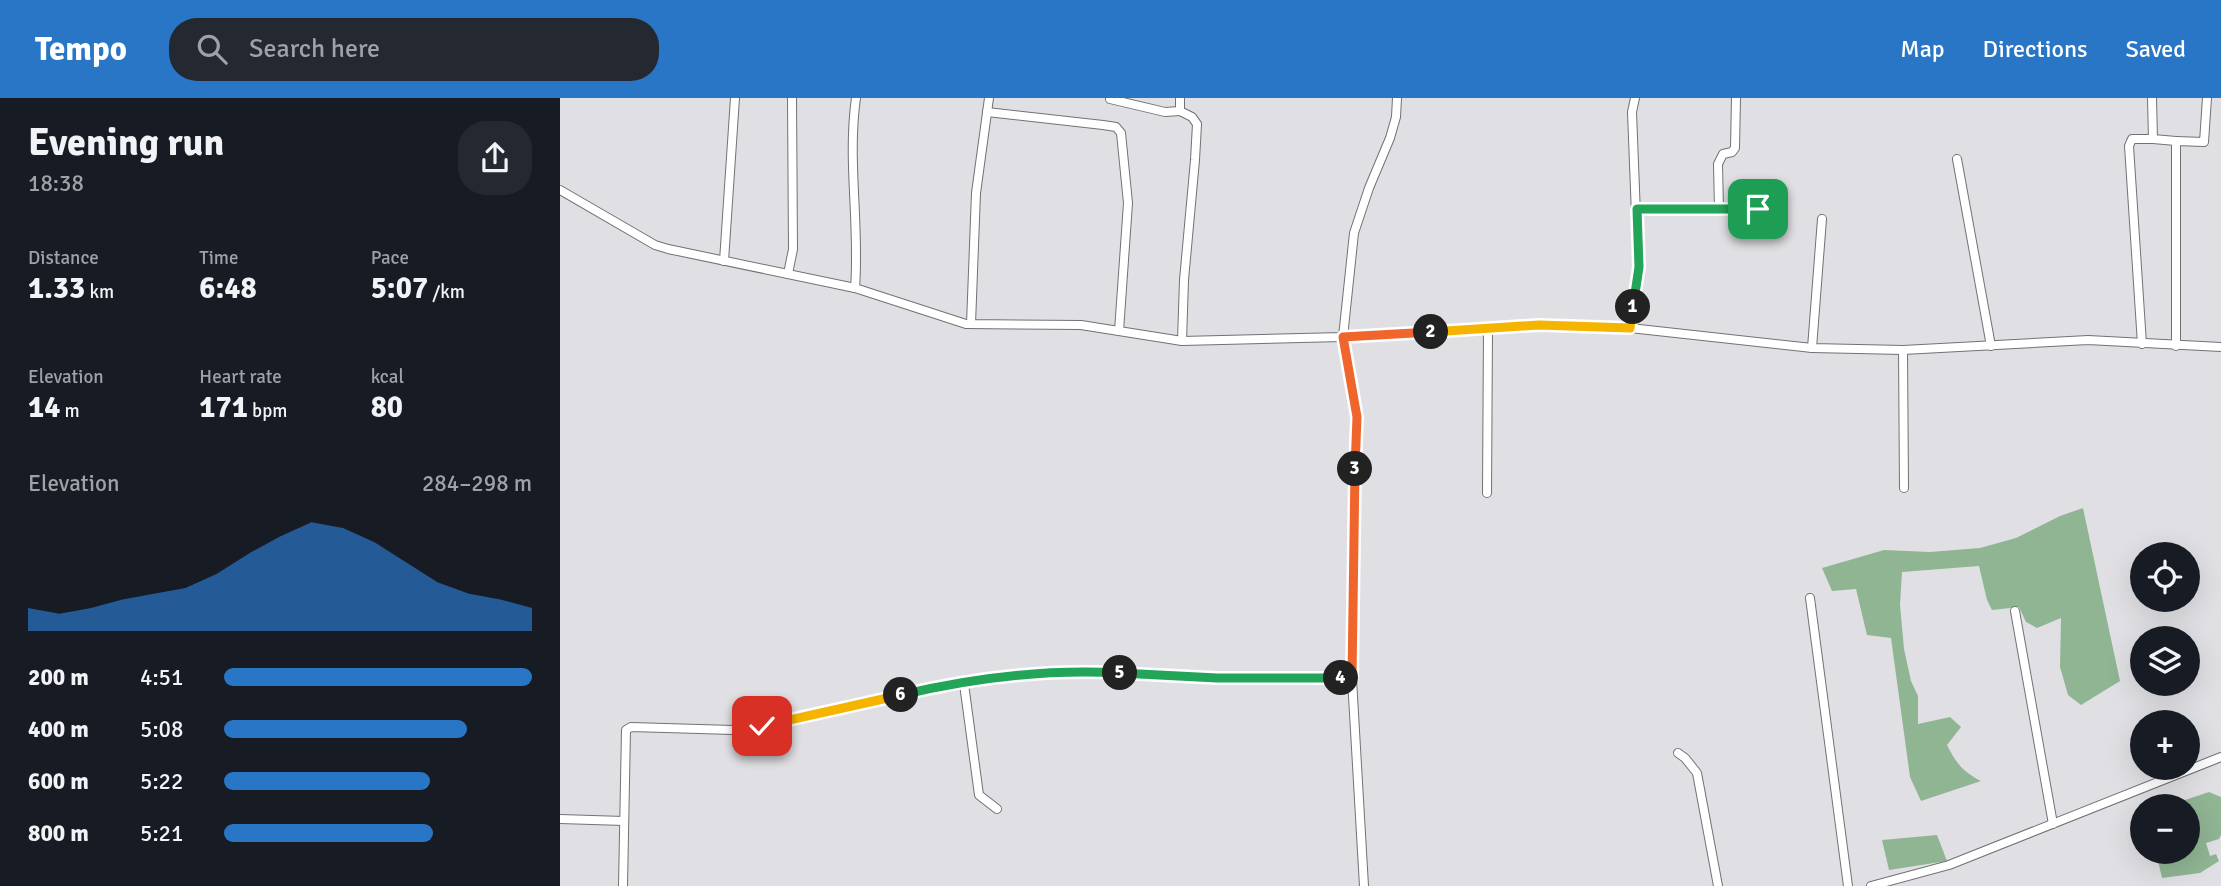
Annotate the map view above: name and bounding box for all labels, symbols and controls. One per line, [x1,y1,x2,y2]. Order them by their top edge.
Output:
search box [169,18,659,81]
text: Tempo [35,29,127,70]
icon: search [193,30,231,68]
text: Search here [249,33,380,65]
text: Map [1900,34,1945,64]
text: Directions [1983,34,2088,64]
text: Saved [2126,34,2186,64]
text: Evening run [28,119,224,166]
button: share [458,121,532,195]
text: 18:38 [28,169,84,198]
pin [1728,179,1788,239]
icon: arrive [1739,190,1777,228]
text: Distance [28,246,99,270]
text: Time [199,246,238,270]
text: Pace [371,246,409,270]
text: 1.33 [28,270,85,307]
text: 6:48 [199,270,257,307]
text: 5:07 [371,270,428,307]
text: km [85,280,114,304]
text: /km [428,280,465,304]
pin: 1 [1616,290,1650,325]
text: 1 [1627,294,1638,318]
pin: 2 [1414,314,1448,350]
text: 2 [1425,319,1436,343]
text: Elevation [28,365,104,389]
text: Heart rate [199,365,282,389]
text: kcal [371,365,404,389]
text: 14 [28,389,60,426]
text: 171 [199,389,248,426]
text: 80 [371,389,403,426]
text: m [60,399,80,423]
text: bpm [248,399,287,423]
pin: 3 [1338,452,1372,486]
text: 3 [1349,456,1360,480]
text: Elevation [28,469,120,498]
text: 284–298 m [422,469,532,498]
map controls [2130,542,2200,864]
button: locate [2130,542,2200,612]
button: layers [2130,626,2200,696]
pin: 5 [1102,656,1138,690]
text: 5 [1114,660,1125,684]
pin: 4 [1324,660,1358,696]
text: 200 m [28,663,89,692]
text: 4:51 [140,663,183,692]
text: 4 [1335,665,1346,689]
pin: 6 [884,678,918,712]
text: 6 [895,682,906,706]
pin [732,696,792,756]
icon: check [743,707,781,745]
button: + [2130,710,2200,780]
text: 400 m [28,715,89,744]
text: 5:08 [140,715,183,744]
text: 600 m [28,767,89,796]
text: 5:22 [140,767,183,796]
button: − [2130,794,2200,864]
text: 800 m [28,819,89,848]
text: 5:21 [140,819,183,848]

